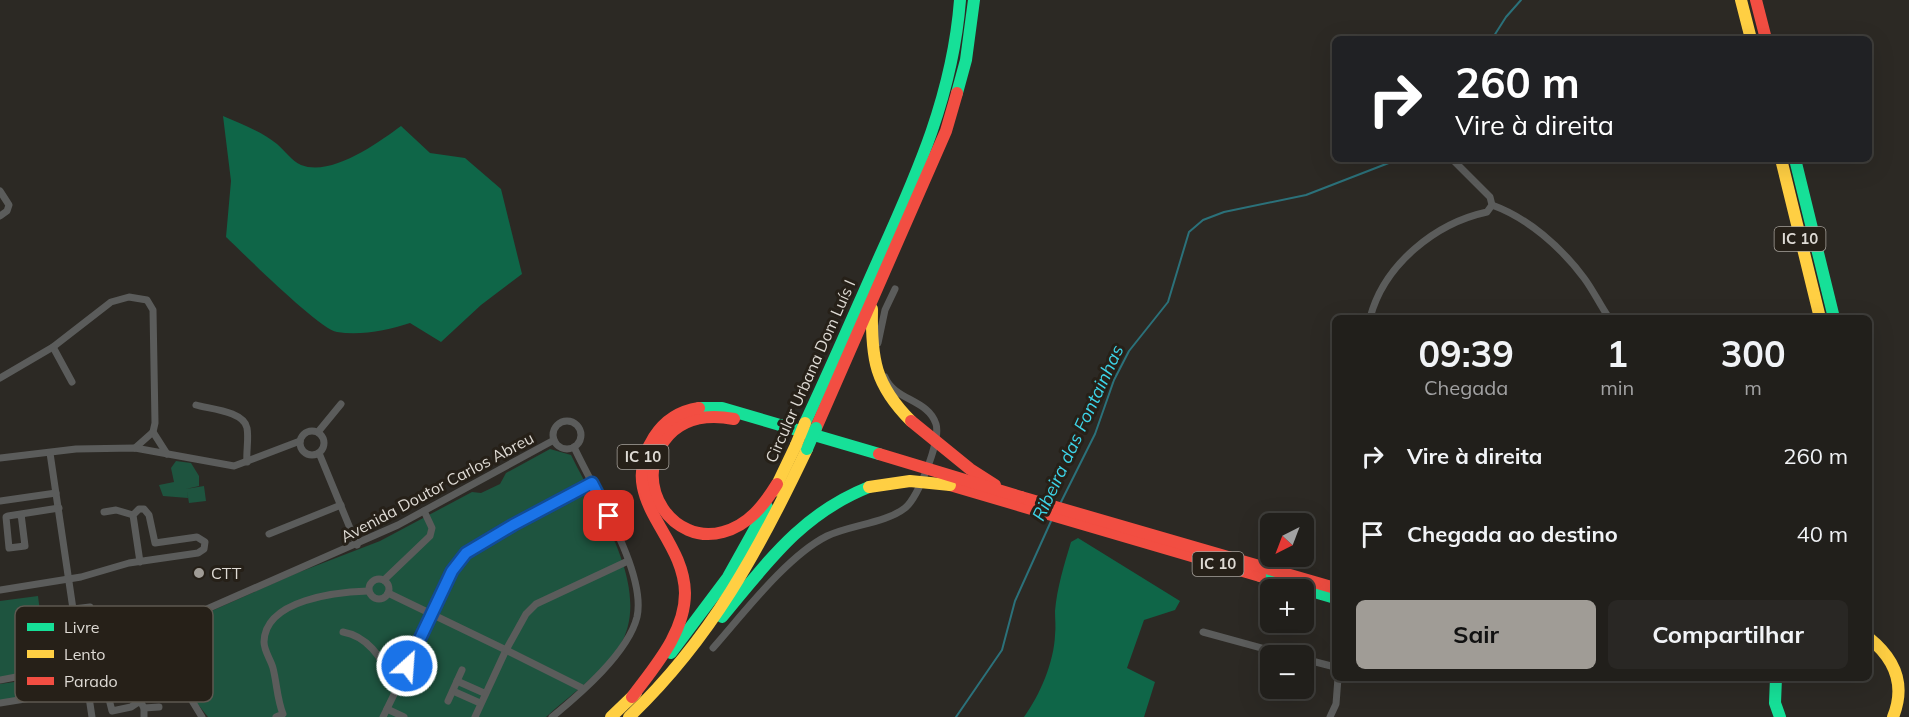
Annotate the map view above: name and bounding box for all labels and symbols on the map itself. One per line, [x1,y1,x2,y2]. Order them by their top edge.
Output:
road number: IC 10 [1774,227,1826,251]
street label: Circular Urbana Dom Luís I [761,276,859,466]
water label: Ribeira das Fontainhas [1027,341,1128,524]
street label: Avenida Doutor Carlos Abreu [337,427,537,547]
road number: IC 10 [618,445,668,469]
pin [583,490,634,541]
north arrow [1260,513,1314,567]
road number: IC 10 [1192,552,1244,576]
place label: CTT [211,563,242,583]
marker: CTT [192,566,206,580]
legend [15,606,213,702]
text: Livre [64,617,99,637]
position arrow [375,634,439,698]
text: Lento [64,644,105,664]
text: Parado [64,671,118,691]

